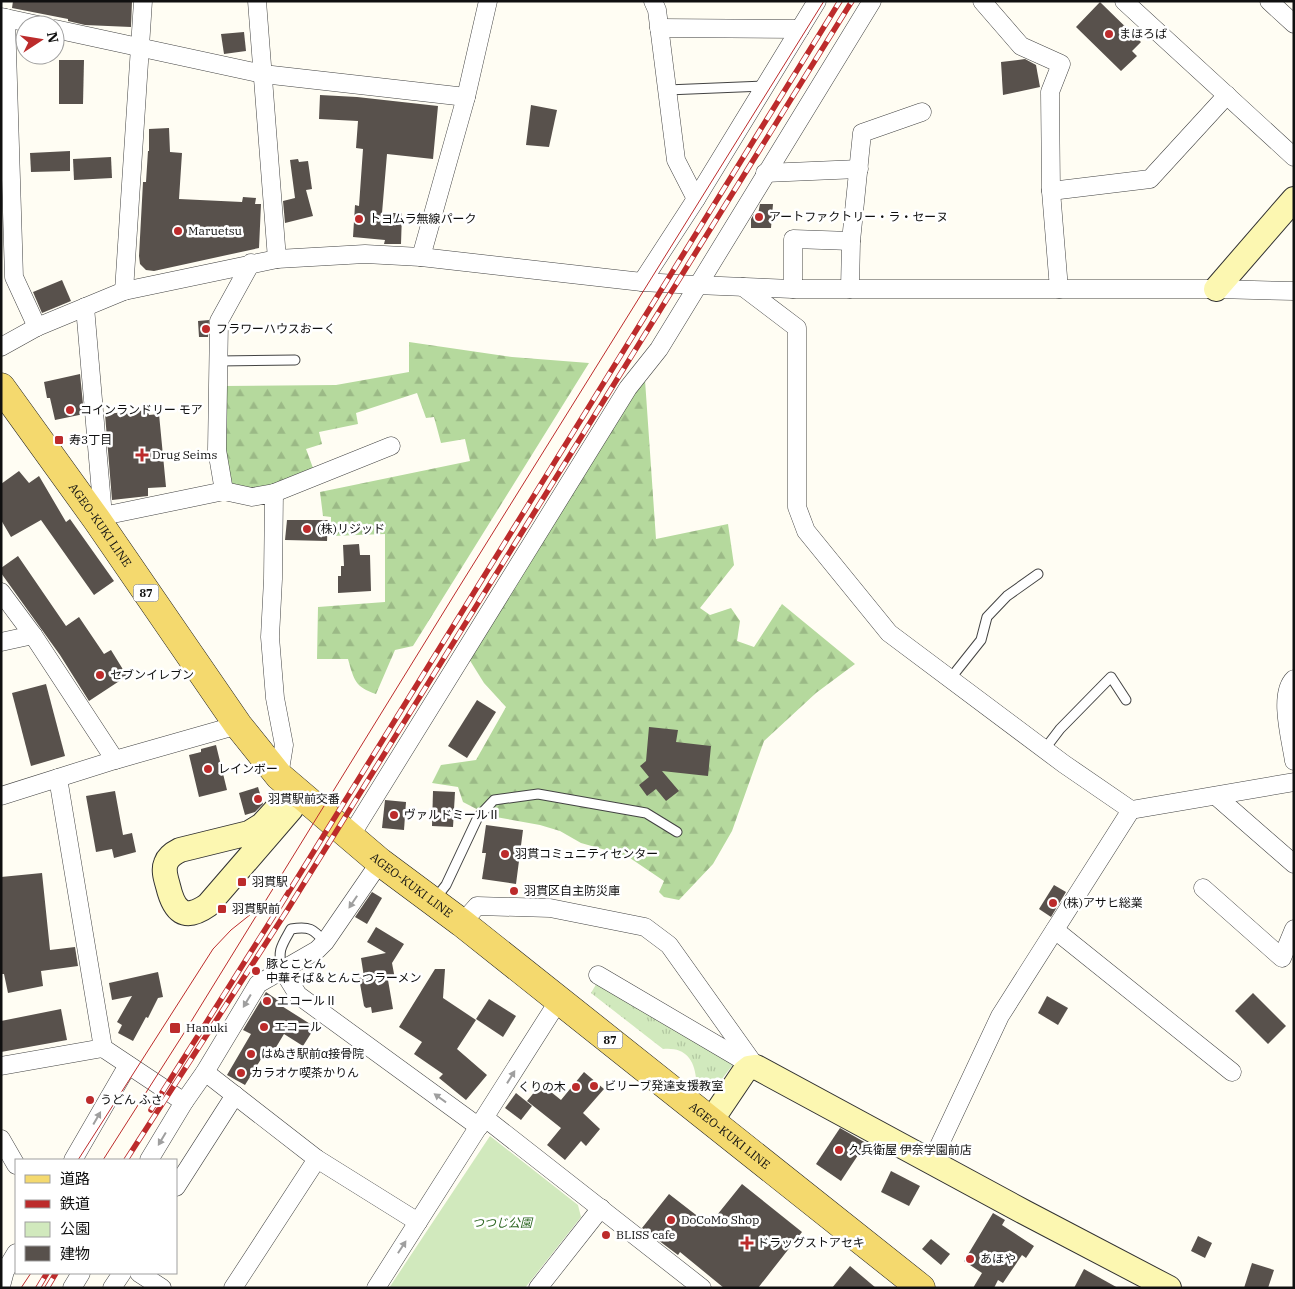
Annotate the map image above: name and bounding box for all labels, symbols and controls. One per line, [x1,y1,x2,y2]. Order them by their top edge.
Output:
north arrow [15,15,65,65]
place label: まほろば [1119,26,1167,41]
marker: まほろば [1103,28,1115,40]
text: N [43,30,63,45]
place label: アートファクトリー・ラ・セーヌ [769,209,948,224]
place label: トヨムラ無線パーク [369,211,476,226]
marker: アートファクトリー・ラ・セーヌ [753,211,765,223]
marker: トヨムラ無線パーク [353,213,365,225]
place label: Maruetsu [188,223,243,238]
marker: Maruetsu [172,225,184,237]
place label: フラワーハウスおーく [216,321,336,336]
marker: フラワーハウスおーく [200,323,212,335]
place label: コインランドリー モア [80,402,203,417]
marker: コインランドリー モア [64,404,76,416]
place label: 寿3丁目 [69,432,112,447]
marker: 寿3丁目 [53,434,65,446]
place label: Drug Seims [152,447,217,462]
marker: Drug Seims [136,449,148,461]
street label: AGEO-KUKI LINE [66,480,135,570]
place label: (株)リジッド [317,521,385,536]
marker: (株)リジッド [301,523,313,535]
road number: 87 [134,584,158,602]
place label: セブンイレブン [110,667,194,682]
marker: セブンイレブン [94,669,106,681]
place label: レインボー [218,761,278,776]
marker: レインボー [202,763,214,775]
place label: 羽貫駅前交番 [268,791,340,806]
marker: 羽貫駅前交番 [252,793,264,805]
place label: ヴァルドミールⅡ [404,807,500,822]
marker: ヴァルドミールⅡ [388,809,400,821]
place label: 羽貫コミュニティセンター [515,846,658,861]
marker: 羽貫コミュニティセンター [499,848,511,860]
street label: AGEO-KUKI LINE [368,849,456,920]
place label: 羽貫駅 [252,874,288,889]
marker: 羽貫駅 [236,876,248,888]
place label: 羽貫区自主防災庫 [524,883,620,898]
marker: 羽貫区自主防災庫 [508,885,520,897]
one-way arrow [348,895,358,909]
place label: (株)アサヒ総業 [1063,895,1143,910]
marker: (株)アサヒ総業 [1047,897,1059,909]
place label: 羽貫駅前 [232,901,280,916]
marker: 羽貫駅前 [216,903,228,915]
place label: 豚とことん 中華そば＆とんこつラーメン [266,956,422,985]
marker: 豚とことん 中華そば＆とんこつラーメン [250,965,262,977]
place label: エコールⅡ [277,993,337,1008]
one-way arrow [243,994,252,1007]
marker: エコールⅡ [261,995,273,1007]
place label: エコール [274,1019,322,1034]
place label: Hanuki [186,1020,228,1035]
marker: Hanuki [168,1021,182,1035]
marker: エコール [258,1021,270,1033]
road number: 87 [598,1032,622,1048]
place label: はぬき駅前α接骨院 [261,1046,364,1061]
marker: はぬき駅前α接骨院 [245,1048,257,1060]
place label: カラオケ喫茶かりん [251,1065,359,1080]
marker: カラオケ喫茶かりん [235,1067,247,1079]
one-way arrow [506,1070,516,1083]
place label: ビリーブ発達支援教室 [604,1078,723,1093]
place label: くりの木 [518,1079,566,1094]
marker: ビリーブ発達支援教室 [588,1080,600,1092]
marker: くりの木 [570,1081,582,1093]
place label: うどん ふさ [100,1092,163,1107]
one-way arrow [434,1093,447,1104]
marker: うどん ふさ [84,1094,96,1106]
street label: AGEO-KUKI LINE [686,1099,773,1172]
one-way arrow [93,1112,102,1125]
one-way arrow [157,1132,166,1145]
place label: 久兵衛屋 伊奈学園前店 [849,1142,972,1157]
marker: 久兵衛屋 伊奈学園前店 [833,1144,845,1156]
legend [15,1159,178,1274]
text: 道路 [60,1169,90,1188]
text: 鉄道 [60,1194,90,1213]
place label: DoCoMo Shop [681,1212,759,1227]
marker: DoCoMo Shop [665,1214,677,1226]
park label: つつじ公園 [472,1215,534,1230]
text: 公園 [60,1219,90,1238]
place label: BLISS cafe [616,1227,675,1242]
marker: BLISS cafe [600,1229,612,1241]
place label: ドラッグストアセキ [757,1235,865,1250]
marker: ドラッグストアセキ [741,1237,753,1249]
one-way arrow [397,1240,407,1253]
text: 建物 [60,1244,90,1263]
place label: あほや [980,1251,1016,1266]
marker: あほや [964,1253,976,1265]

